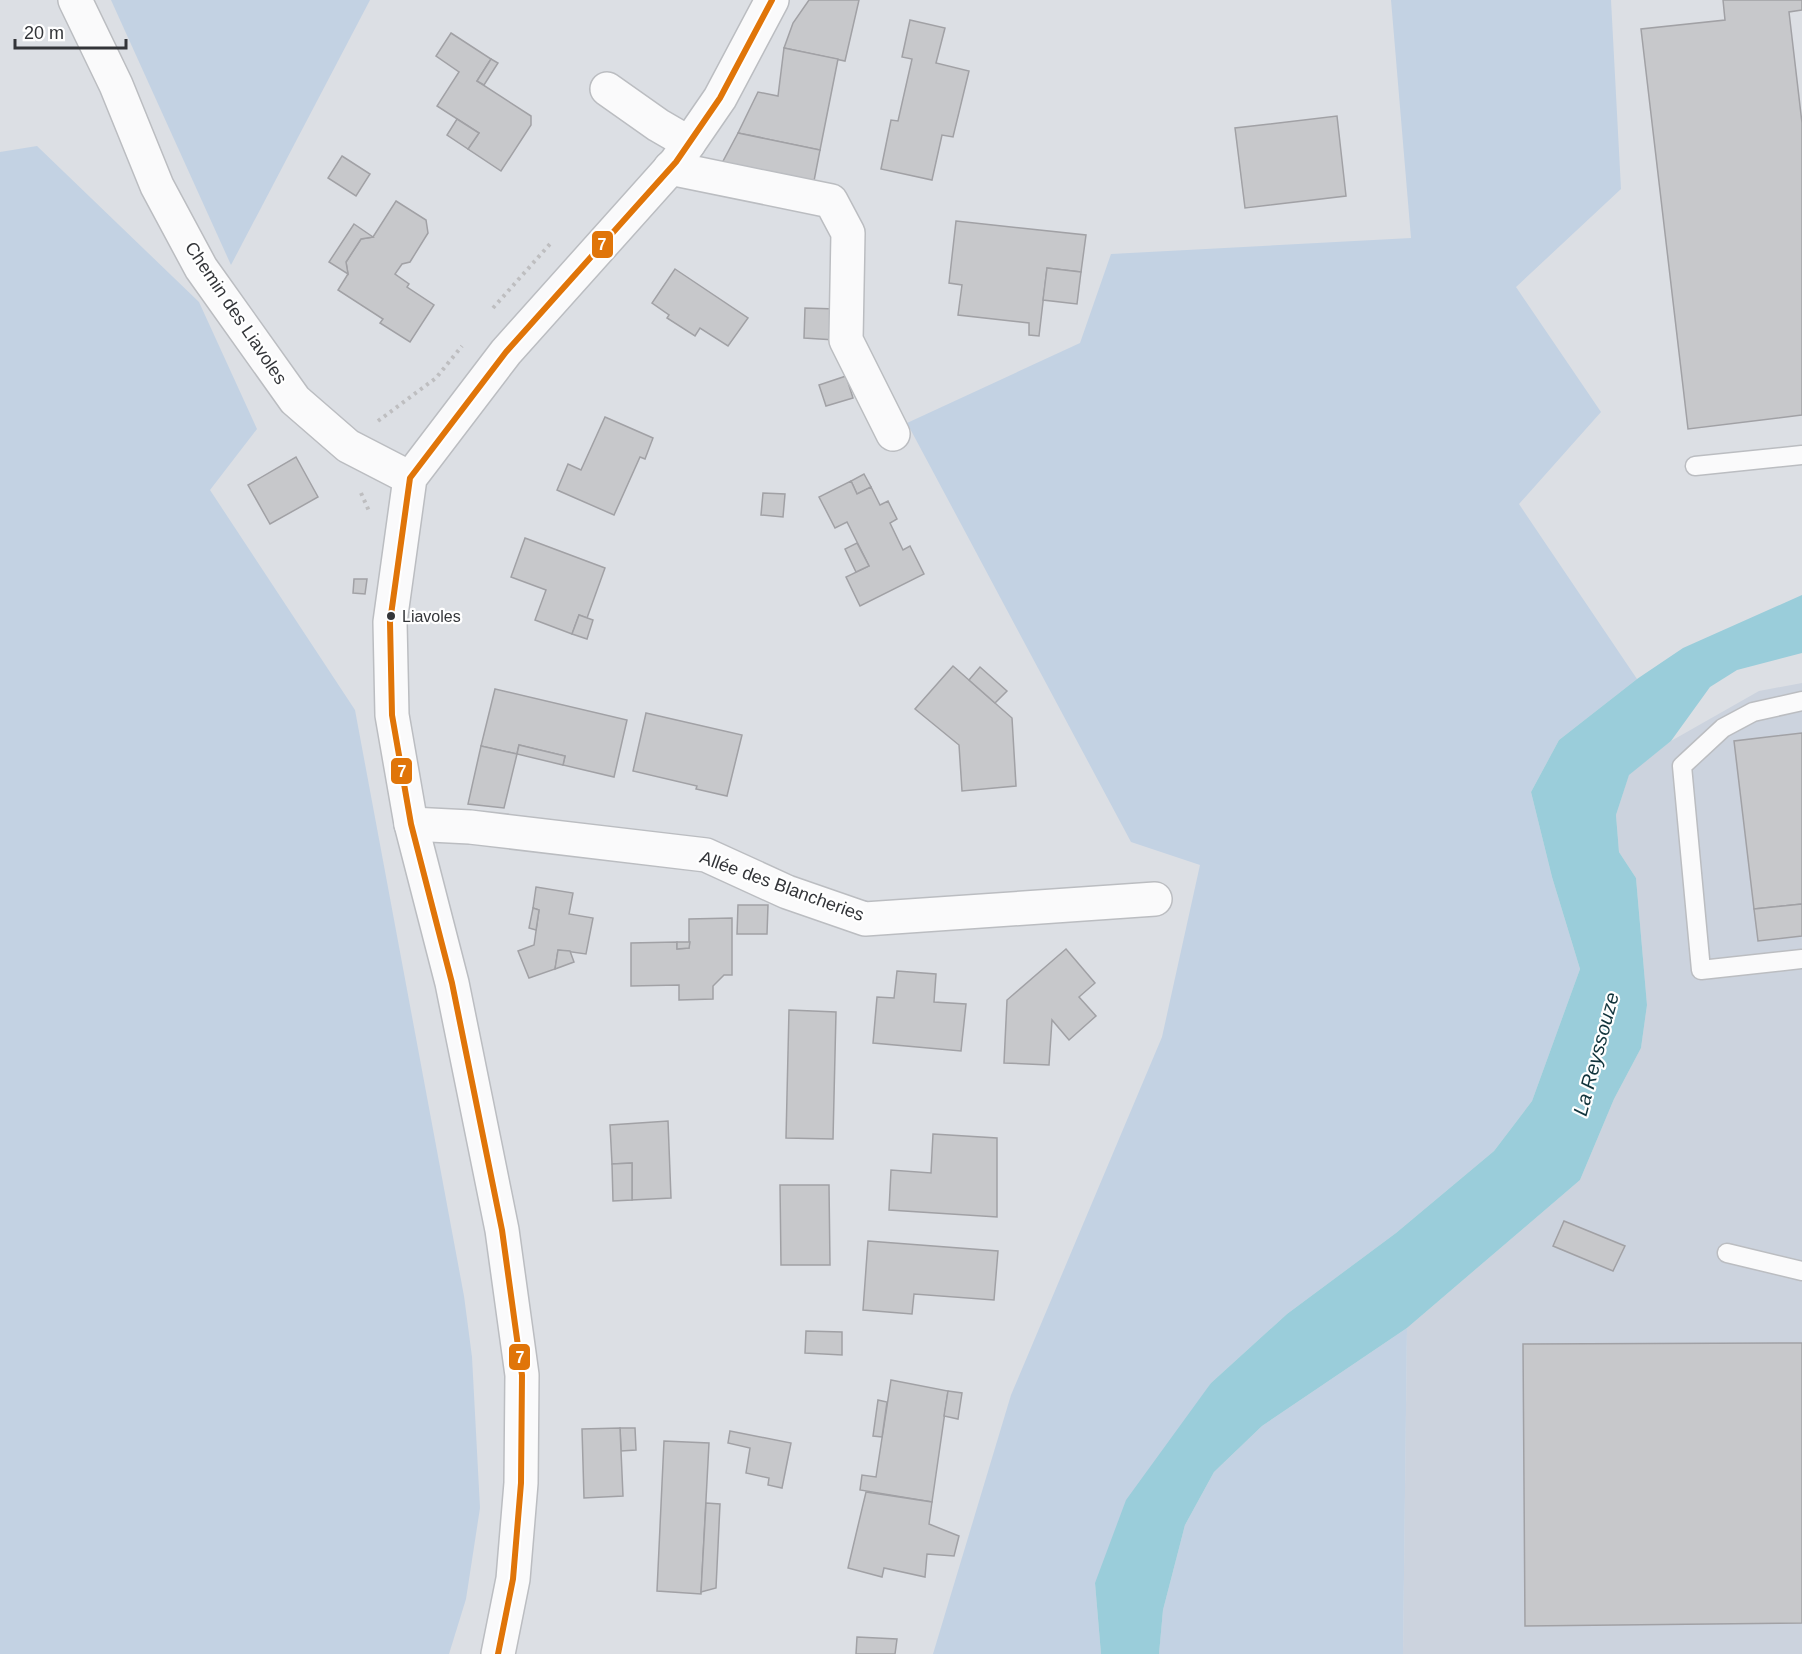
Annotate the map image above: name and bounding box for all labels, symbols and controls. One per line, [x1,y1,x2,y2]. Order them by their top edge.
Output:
scale bar [15,12,126,50]
text: 20 m [24,23,64,43]
line badge: 7 [591,230,614,259]
text: 7 [598,236,607,253]
street label: Chemin des Liavoles [181,238,291,388]
place label: Liavoles [402,608,461,625]
marker: Liavoles [385,610,397,622]
line badge: 7 [390,757,413,785]
text: 7 [398,763,407,780]
street label: Allée des Blancheries [697,847,867,925]
water label: La Reyssouze [1569,990,1623,1118]
line badge: 7 [508,1343,531,1371]
text: 7 [516,1349,525,1366]

